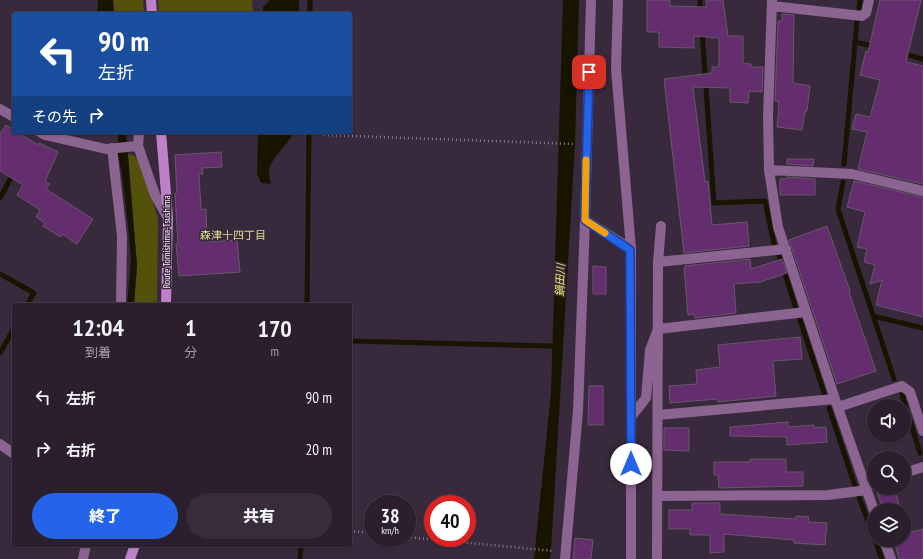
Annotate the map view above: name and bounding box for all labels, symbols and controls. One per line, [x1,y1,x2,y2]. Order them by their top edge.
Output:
text: 90 m [98,22,149,59]
icon: left [32,28,84,80]
pin [572,55,606,89]
text: 左折 [98,61,134,84]
icon: arrive [578,61,600,83]
icon: right [85,104,107,126]
text: その先 [32,107,77,126]
street label: Route Tomishima-Tsushima [160,195,173,289]
district label: 森津十四丁目 [200,228,266,242]
water label: 鍋田川 [552,262,568,297]
text: 12:04 [72,312,124,343]
text: 1 [185,312,196,343]
text: 170 [257,313,292,344]
text: m [270,343,279,360]
text: 到着 [85,344,111,361]
text: 分 [184,344,197,361]
icon: left [32,386,54,408]
text: 90 m [306,388,332,407]
text: 左折 [66,389,96,408]
map controls [867,399,911,547]
button: sound [867,399,911,443]
icon: right [32,438,54,460]
text: 20 m [306,440,332,459]
text: 右折 [66,441,96,460]
position arrow [610,443,652,485]
button: search [867,451,911,495]
button: 終了 [32,493,178,539]
button: 共有 [186,493,332,539]
speed limit sign: 40 [424,495,476,547]
text: 38 [380,503,400,529]
button: layers [867,503,911,547]
text: km/h [381,524,399,537]

